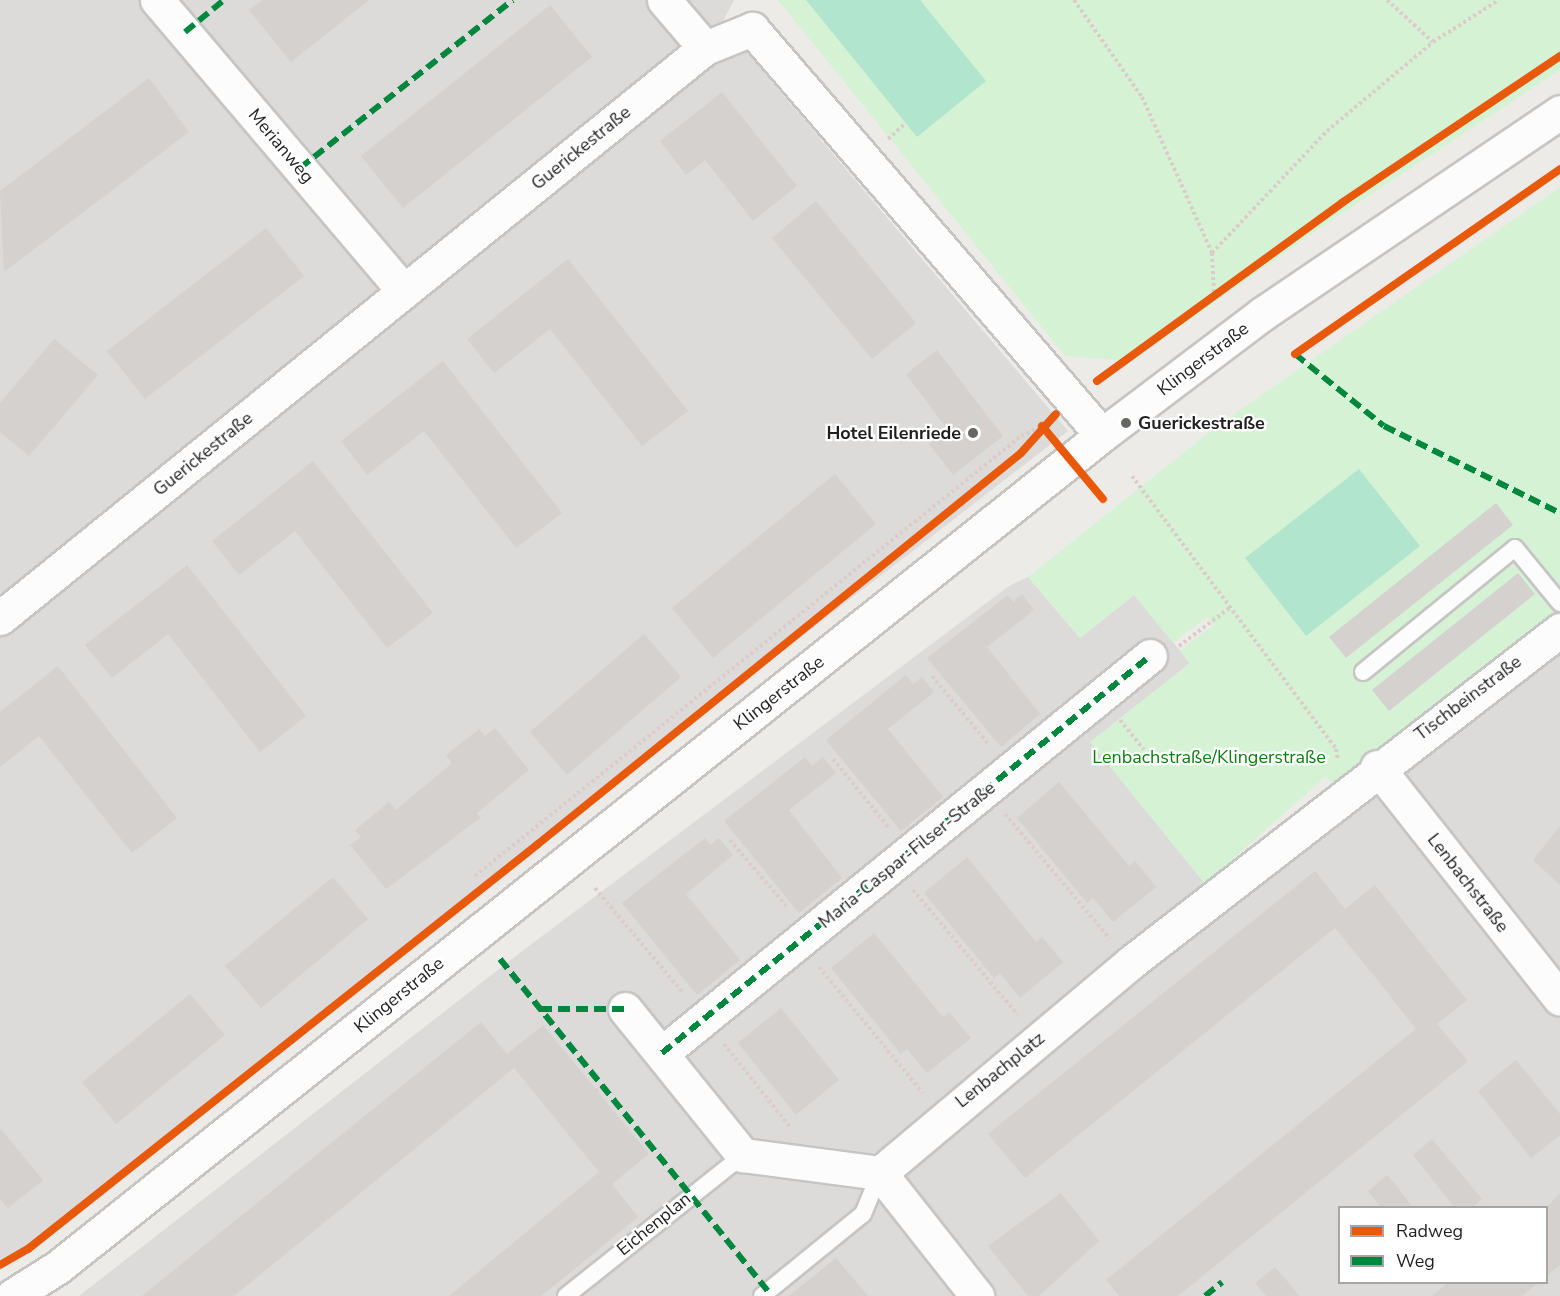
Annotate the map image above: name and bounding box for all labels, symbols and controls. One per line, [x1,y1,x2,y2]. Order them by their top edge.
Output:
street label: Guerickestraße [527,101,635,195]
street label: Merianweg [244,104,318,188]
street label: Klingerstraße [1153,318,1253,400]
street label: Guerickestraße [149,407,257,501]
place label: Guerickestraße [1138,412,1265,434]
marker: Guerickestraße [1119,416,1133,430]
place label: Hotel Eilenriede [826,422,961,444]
marker: Hotel Eilenriede [966,426,980,440]
street label: Klingerstraße [729,651,829,735]
street label: Tischbeinstraße [1410,651,1526,745]
park label: Lenbachstraße/Klingerstraße [1092,746,1326,768]
street label: Maria-Caspar-Filser-Straße [814,777,1000,933]
street label: Lenbachstraße [1423,829,1513,937]
street label: Klingerstraße [350,952,448,1038]
street label: Lenbachplatz [951,1028,1049,1112]
street label: Eichenplan [613,1188,695,1260]
legend [1338,1206,1548,1284]
text: Radweg [1396,1219,1463,1243]
text: Weg [1396,1249,1435,1273]

